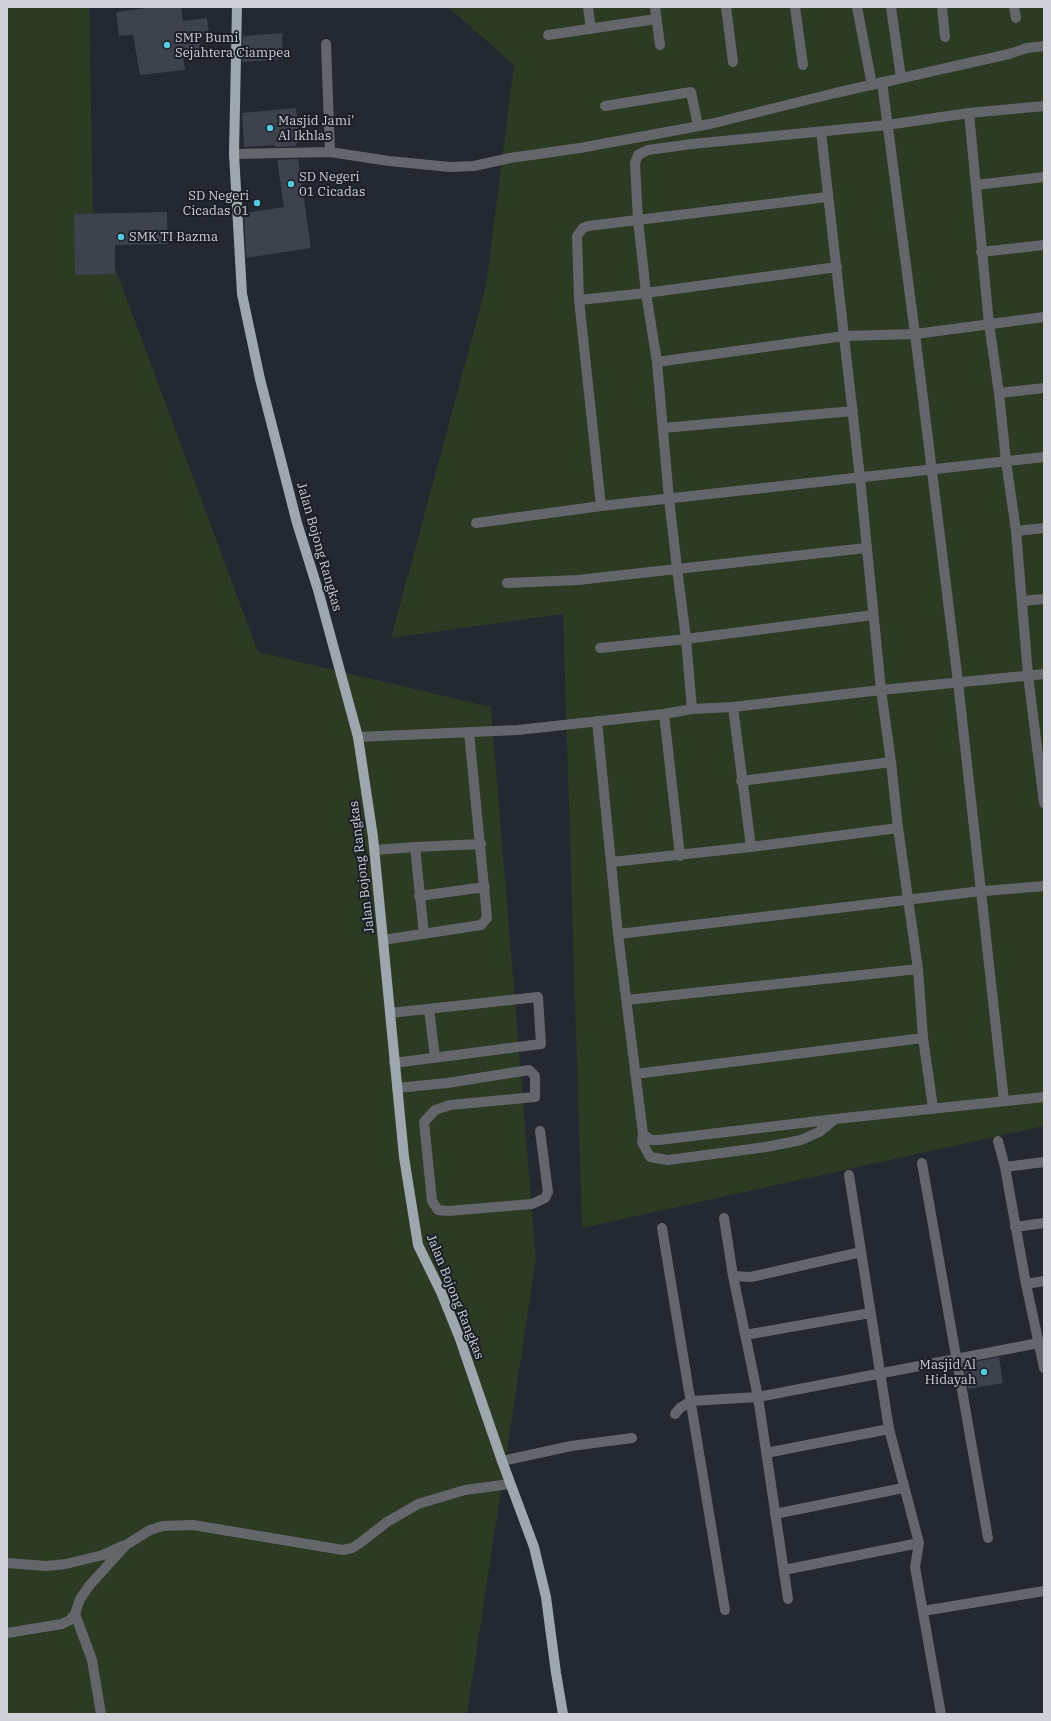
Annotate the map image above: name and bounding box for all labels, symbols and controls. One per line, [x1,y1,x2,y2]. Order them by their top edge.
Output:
place label: SMP Bumi Sejahtera Ciampea [175,30,291,61]
marker: SMP Bumi Sejahtera Ciampea [162,40,172,50]
place label: Masjid Jami' Al Ikhlas [278,113,354,144]
marker: Masjid Jami' Al Ikhlas [265,123,275,133]
place label: SD Negeri 01 Cicadas [299,169,365,200]
marker: SD Negeri 01 Cicadas [286,179,296,189]
place label: SD Negeri Cicadas 01 [183,188,249,219]
marker: SD Negeri Cicadas 01 [252,198,262,208]
place label: SMK TI Bazma [129,229,218,245]
marker: SMK TI Bazma [116,232,126,242]
street label: Jalan Bojong Rangkas [293,481,345,613]
street label: Jalan Bojong Rangkas [346,800,378,934]
street label: Jalan Bojong Rangkas [423,1232,487,1362]
place label: Masjid Al Hidayah [920,1357,976,1388]
marker: Masjid Al Hidayah [979,1367,989,1377]

